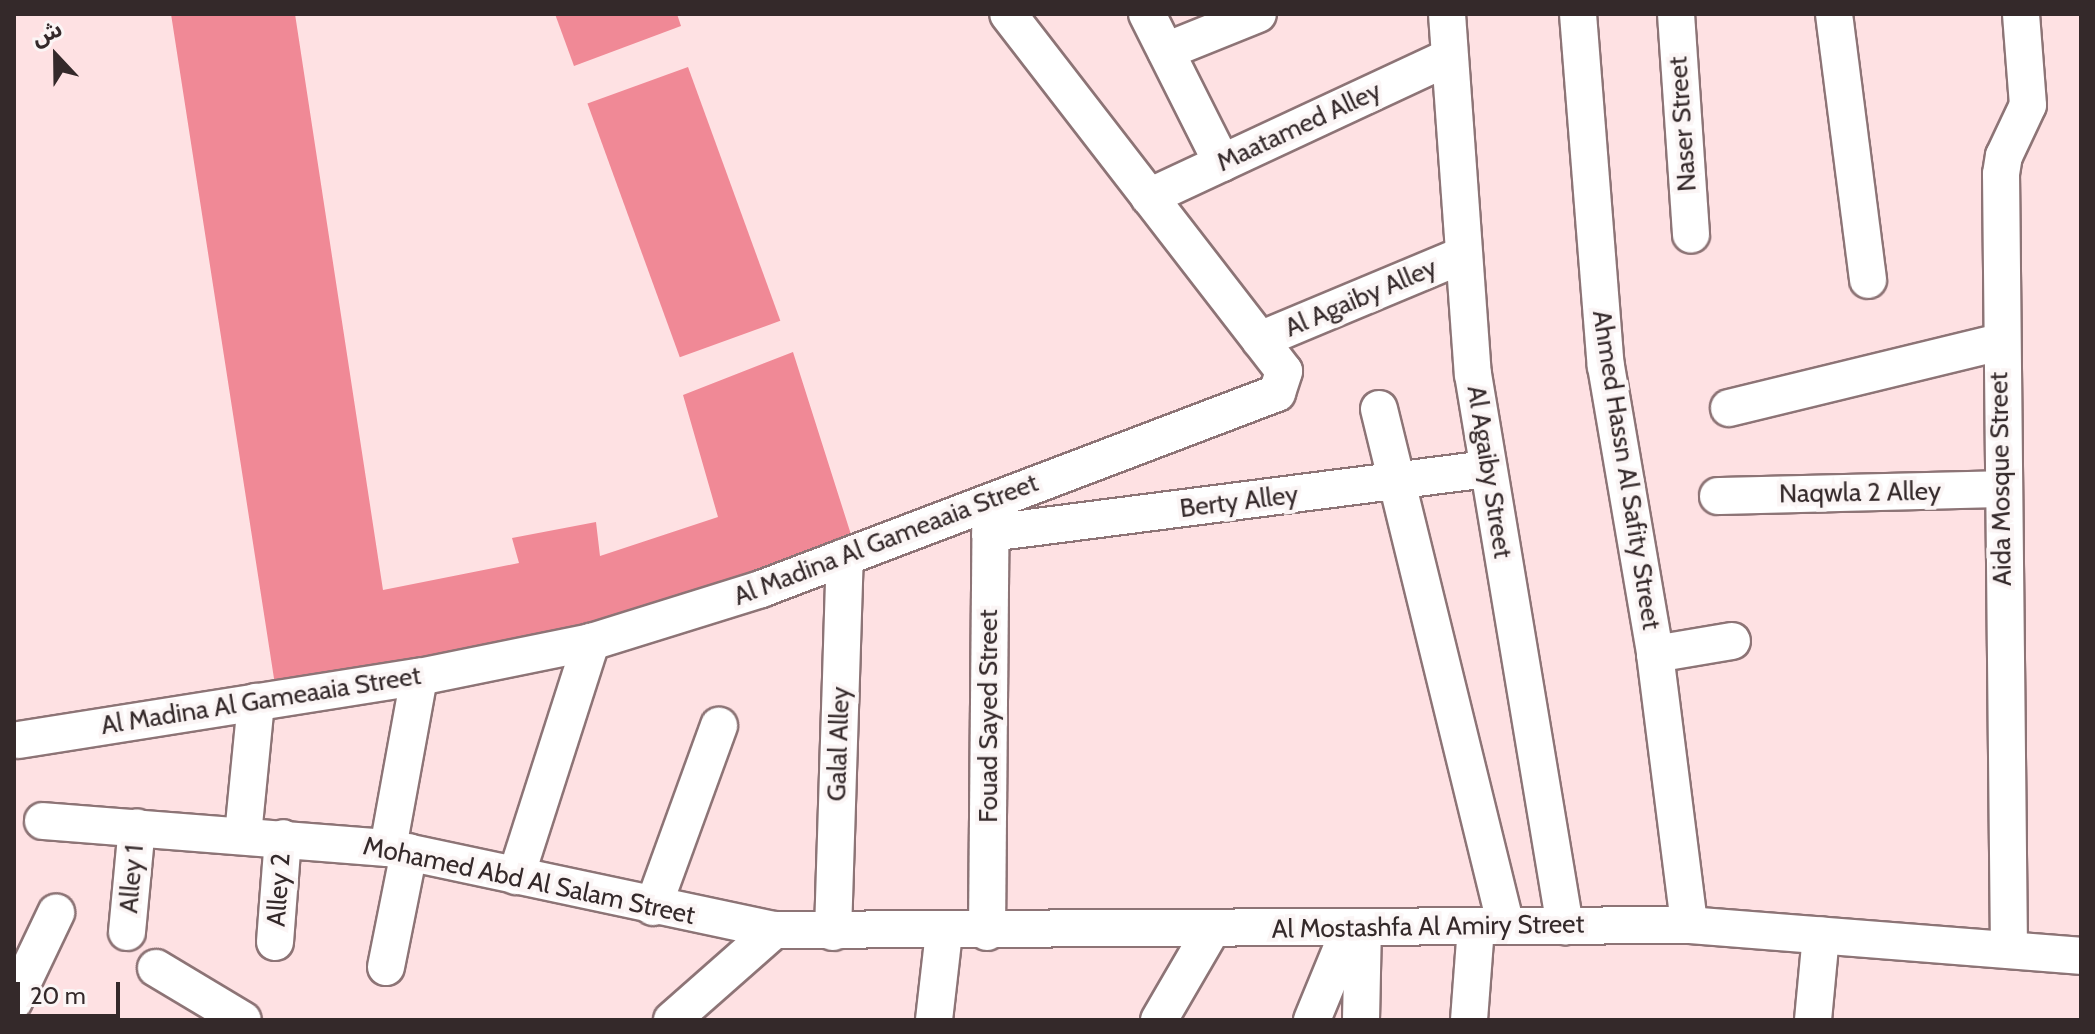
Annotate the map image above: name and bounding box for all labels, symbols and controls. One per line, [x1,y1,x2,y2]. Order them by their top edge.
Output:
text: ش [28,15,66,51]
north arrow [16,16,96,96]
street label: Naser Street [1663,55,1703,193]
street label: Maatamed Alley [1212,75,1386,179]
street label: Al Agaiby Alley [1280,252,1442,344]
street label: Ahmed Hassn Al Safity Street [1585,308,1667,632]
street label: Aida Mosque Street [1984,372,2018,586]
street label: Al Agaiby Street [1460,383,1518,561]
street label: Al Madina Al Gameaaia Street [729,467,1043,613]
street label: Naqwla 2 Alley [1779,476,1941,510]
street label: Berty Alley [1178,479,1300,525]
street label: Fouad Sayed Street [973,609,1005,823]
street label: Al Madina Al Gameaaia Street [99,660,423,742]
street label: Galal Alley [821,686,857,802]
street label: Mohamed Abd Al Salam Street [360,831,698,931]
street label: Alley 1 [113,843,151,915]
street label: Alley 2 [261,852,297,928]
street label: Al Mostashfa Al Amiry Street [1271,909,1585,945]
scale bar [20,966,124,1016]
text: 20 m [30,981,86,1010]

